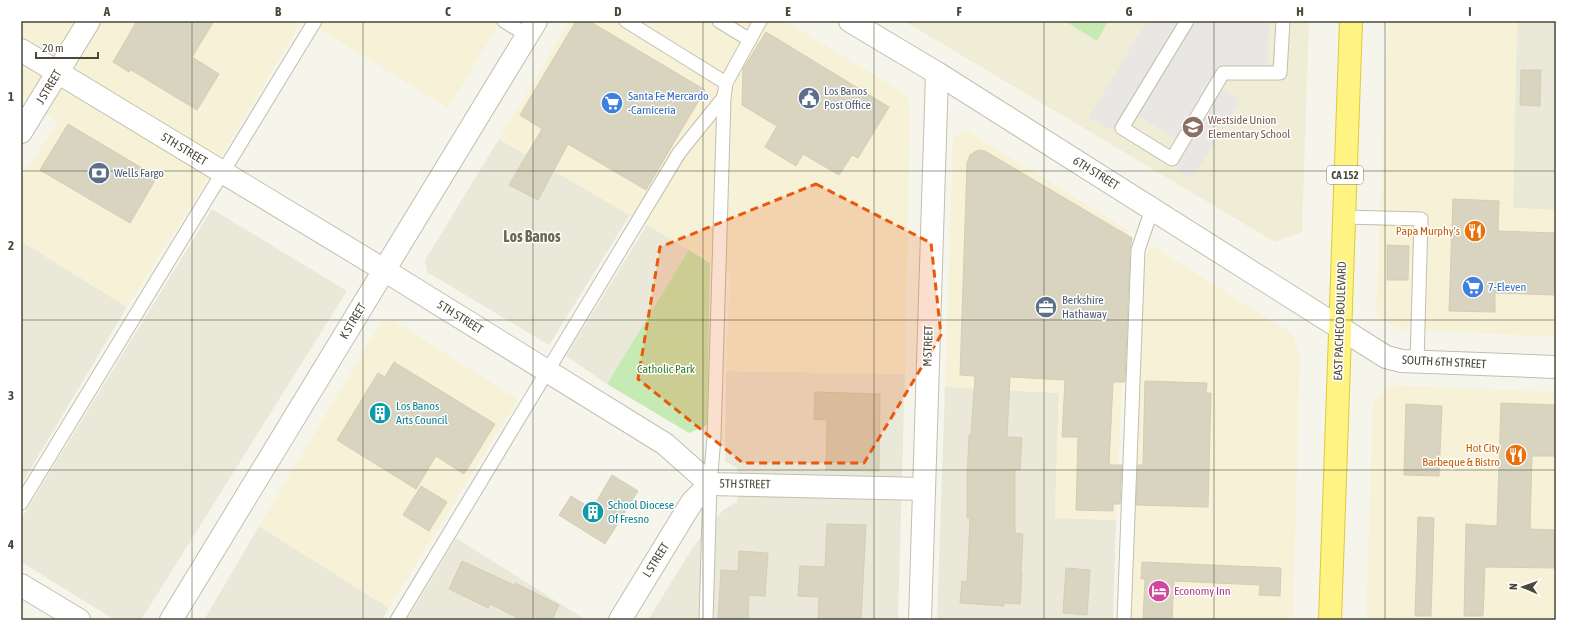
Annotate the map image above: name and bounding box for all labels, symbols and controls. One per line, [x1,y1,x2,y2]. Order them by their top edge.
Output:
text: A [103,4,111,19]
text: B [275,4,282,19]
text: C [445,4,451,19]
text: D [614,4,622,19]
text: E [785,4,791,19]
text: F [956,4,962,19]
text: G [1126,4,1133,19]
text: H [1296,4,1304,19]
text: I [1468,4,1472,19]
scale bar [36,34,98,60]
text: 20 m [42,41,64,55]
street label: J STREET [33,67,65,107]
place label: Los Banos Post Office [824,84,871,112]
public building icon: Los Banos Post Office [796,85,822,111]
text: 1 [8,89,14,104]
place label: Santa Fe Mercardo -Carniceria [628,89,709,117]
supermarket icon: Santa Fe Mercardo -Carniceria [599,90,625,116]
place label: Westside Union Elementary School [1208,113,1291,141]
school or university icon: Westside Union Elementary School [1180,114,1206,140]
street label: 5TH STREET [158,130,210,169]
street label: 6TH STREET [1071,153,1122,193]
bank icon: Wells Fargo [86,160,112,186]
place label: Wells Fargo [114,166,164,180]
road number: CA 152 [1327,166,1363,184]
restaurant icon: Papa Murphy's [1462,218,1488,244]
place label: Papa Murphy's [1396,224,1460,238]
district label: Los Banos [503,227,561,245]
text: 2 [8,238,14,253]
street label: EAST PACHECO BOULEVARD [1331,261,1349,381]
supermarket icon: 7-Eleven [1460,274,1486,300]
place label: 7-Eleven [1488,280,1526,294]
place label: Berkshire Hathaway [1062,293,1107,321]
office icon: Berkshire Hathaway [1033,294,1059,320]
street label: 5TH STREET [435,297,486,337]
street label: K STREET [337,300,370,341]
street label: M STREET [920,324,936,367]
street label: SOUTH 6TH STREET [1402,353,1487,371]
park label: Catholic Park [637,362,696,376]
text: 3 [8,388,14,403]
place label: Los Banos Arts Council [396,399,448,427]
building icon: Los Banos Arts Council [367,400,393,426]
place label: Hot City Barbeque & Bistro [1422,441,1500,469]
restaurant icon: Hot City Barbeque & Bistro [1503,442,1529,468]
street label: 5TH STREET [719,477,772,491]
place label: School Diocese Of Fresno [608,498,674,526]
building icon: School Diocese Of Fresno [580,499,606,525]
text: 4 [7,537,14,552]
street label: L STREET [640,540,672,580]
north arrow [1503,567,1543,607]
hotel icon: Economy Inn [1146,578,1172,604]
text: N [1507,583,1519,590]
place label: Economy Inn [1174,584,1231,598]

